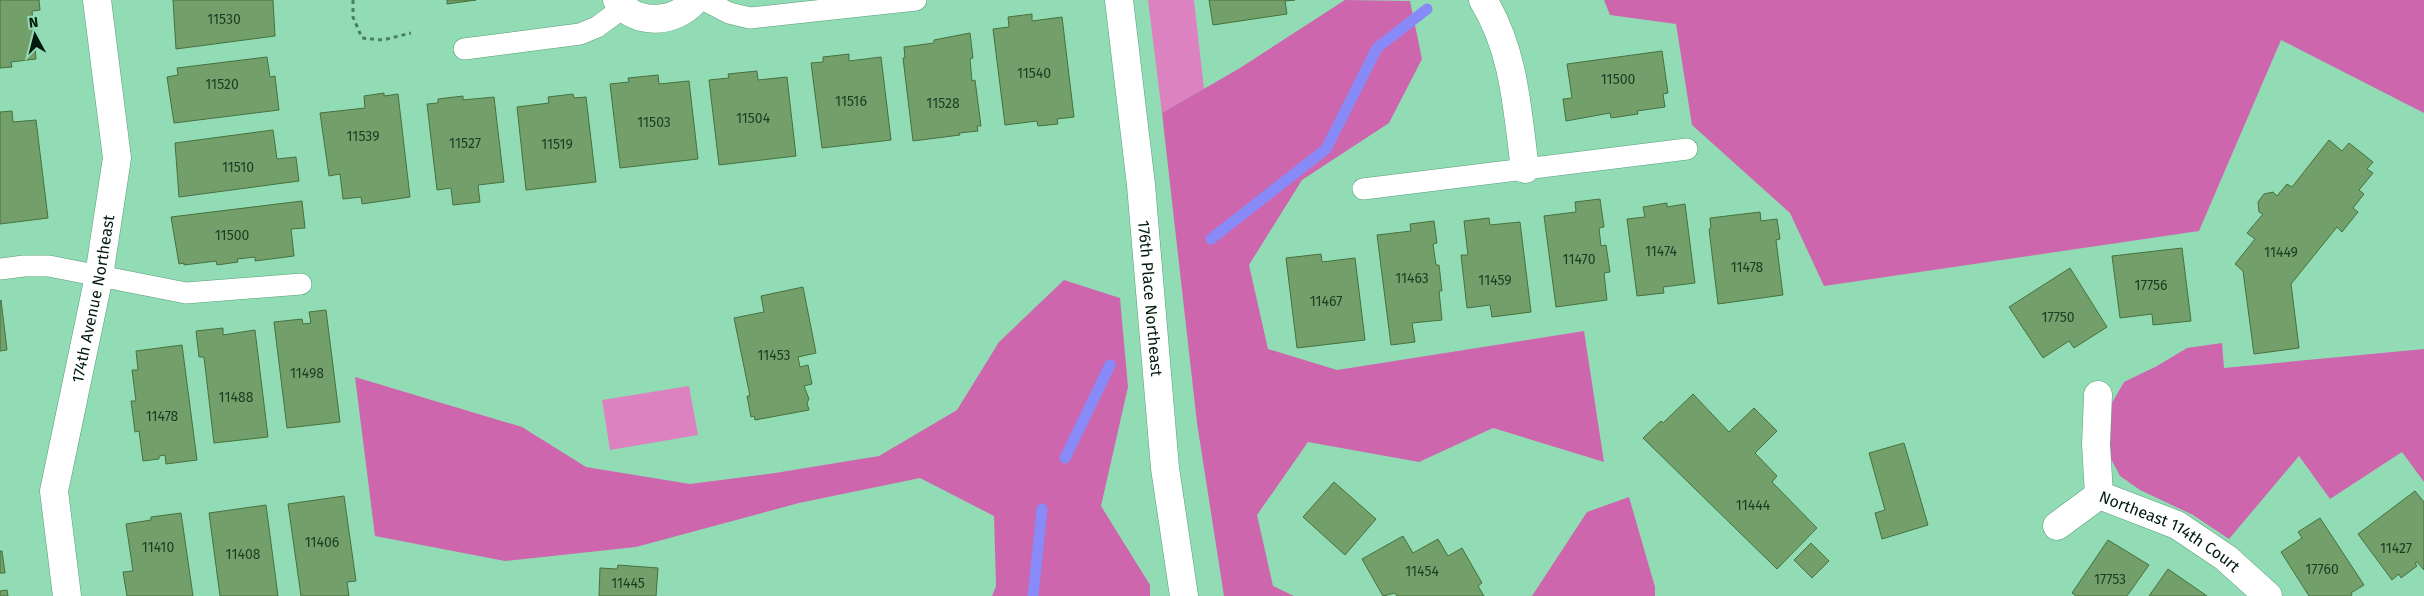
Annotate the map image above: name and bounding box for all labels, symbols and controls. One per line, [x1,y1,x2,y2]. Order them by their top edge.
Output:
north arrow [10,10,60,60]
house number: 11530 [207,11,241,28]
text: N [28,14,39,32]
house number: 11540 [1017,65,1051,82]
house number: 11500 [1601,71,1635,88]
house number: 11520 [205,76,239,93]
house number: 11516 [835,93,867,110]
house number: 11528 [926,95,960,112]
house number: 11504 [736,110,771,127]
house number: 11503 [637,114,671,131]
house number: 11539 [346,128,380,145]
house number: 11527 [449,135,481,152]
house number: 11519 [541,136,573,153]
house number: 11510 [222,159,254,176]
street label: 174th Avenue Northeast [67,213,118,384]
street label: 176th Place Northeast [1135,220,1167,377]
house number: 11500 [215,227,249,244]
house number: 11474 [1645,243,1678,260]
house number: 11449 [2264,244,2298,261]
house number: 11470 [1563,251,1596,268]
house number: 11478 [1731,259,1764,276]
house number: 11463 [1395,270,1429,287]
house number: 11459 [1478,272,1512,289]
house number: 17756 [2135,277,2167,294]
house number: 11467 [1310,293,1342,310]
house number: 17750 [2041,309,2075,326]
house number: 11453 [757,347,791,364]
house number: 11498 [290,365,324,382]
house number: 11488 [219,389,254,406]
house number: 11478 [146,408,179,425]
street label: Northeast 114th Court [2097,487,2244,576]
house number: 11444 [1736,497,1771,514]
house number: 11406 [305,534,339,551]
house number: 11410 [142,539,174,556]
house number: 11427 [2380,540,2412,557]
house number: 11408 [226,546,261,563]
house number: 17760 [2305,561,2339,578]
house number: 11454 [1405,563,1439,580]
house number: 17753 [2094,571,2126,588]
house number: 11445 [611,575,645,592]

